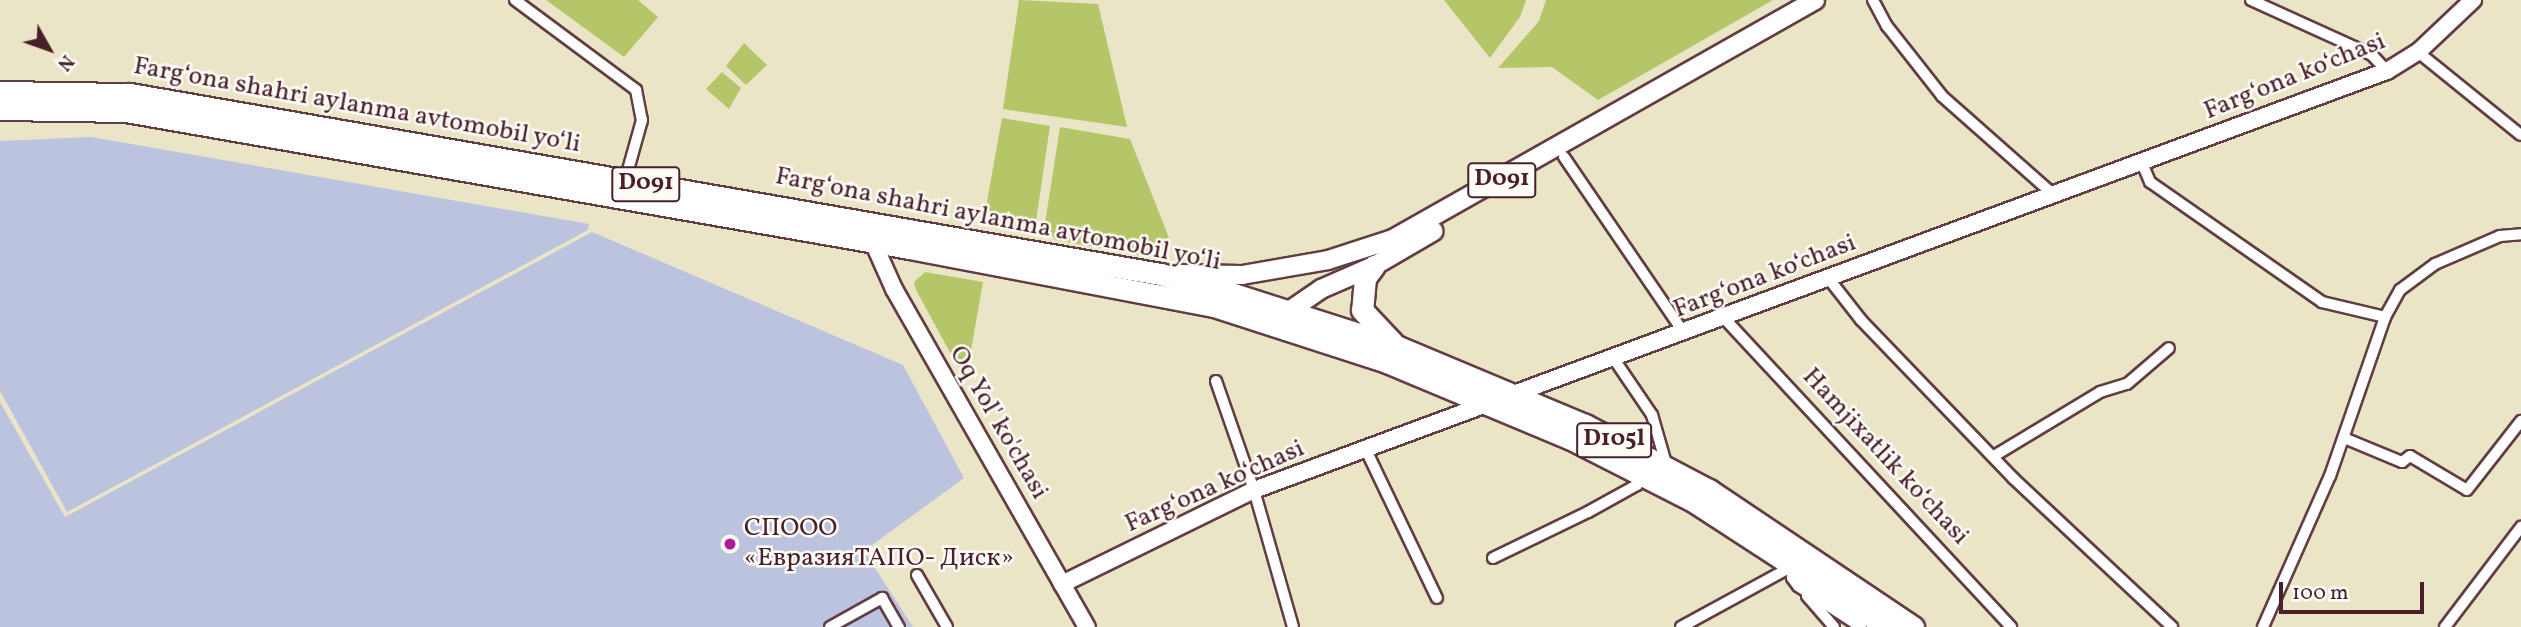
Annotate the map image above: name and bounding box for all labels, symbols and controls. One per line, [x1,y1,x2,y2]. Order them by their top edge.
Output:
north arrow [14,14,84,84]
street label: Fargʻona koʻchasi [2200,26,2390,128]
text: N [51,49,79,76]
street label: Fargʻona shahri aylanma avtomobil yoʻli [131,51,583,161]
road number: D091 [1467,160,1537,200]
street label: Fargʻona shahri aylanma avtomobil yoʻli [772,161,1224,279]
road number: D091 [611,164,681,204]
street label: Fargʻona koʻchasi [1669,228,1861,326]
street label: Oq Yol' ko'chasi [941,340,1055,506]
street label: Hamjixatlik koʻchasi [1795,362,1975,552]
road number: D105l [1576,419,1652,460]
street label: Fargʻona koʻchasi [1120,433,1310,541]
place label: СПООО «ЕвразияТАПО- Диск» [744,513,1014,574]
marker: СПООО «ЕвразияТАПО- Диск» [722,536,738,552]
scale bar [2283,568,2428,612]
text: 100 m [2292,579,2349,608]

